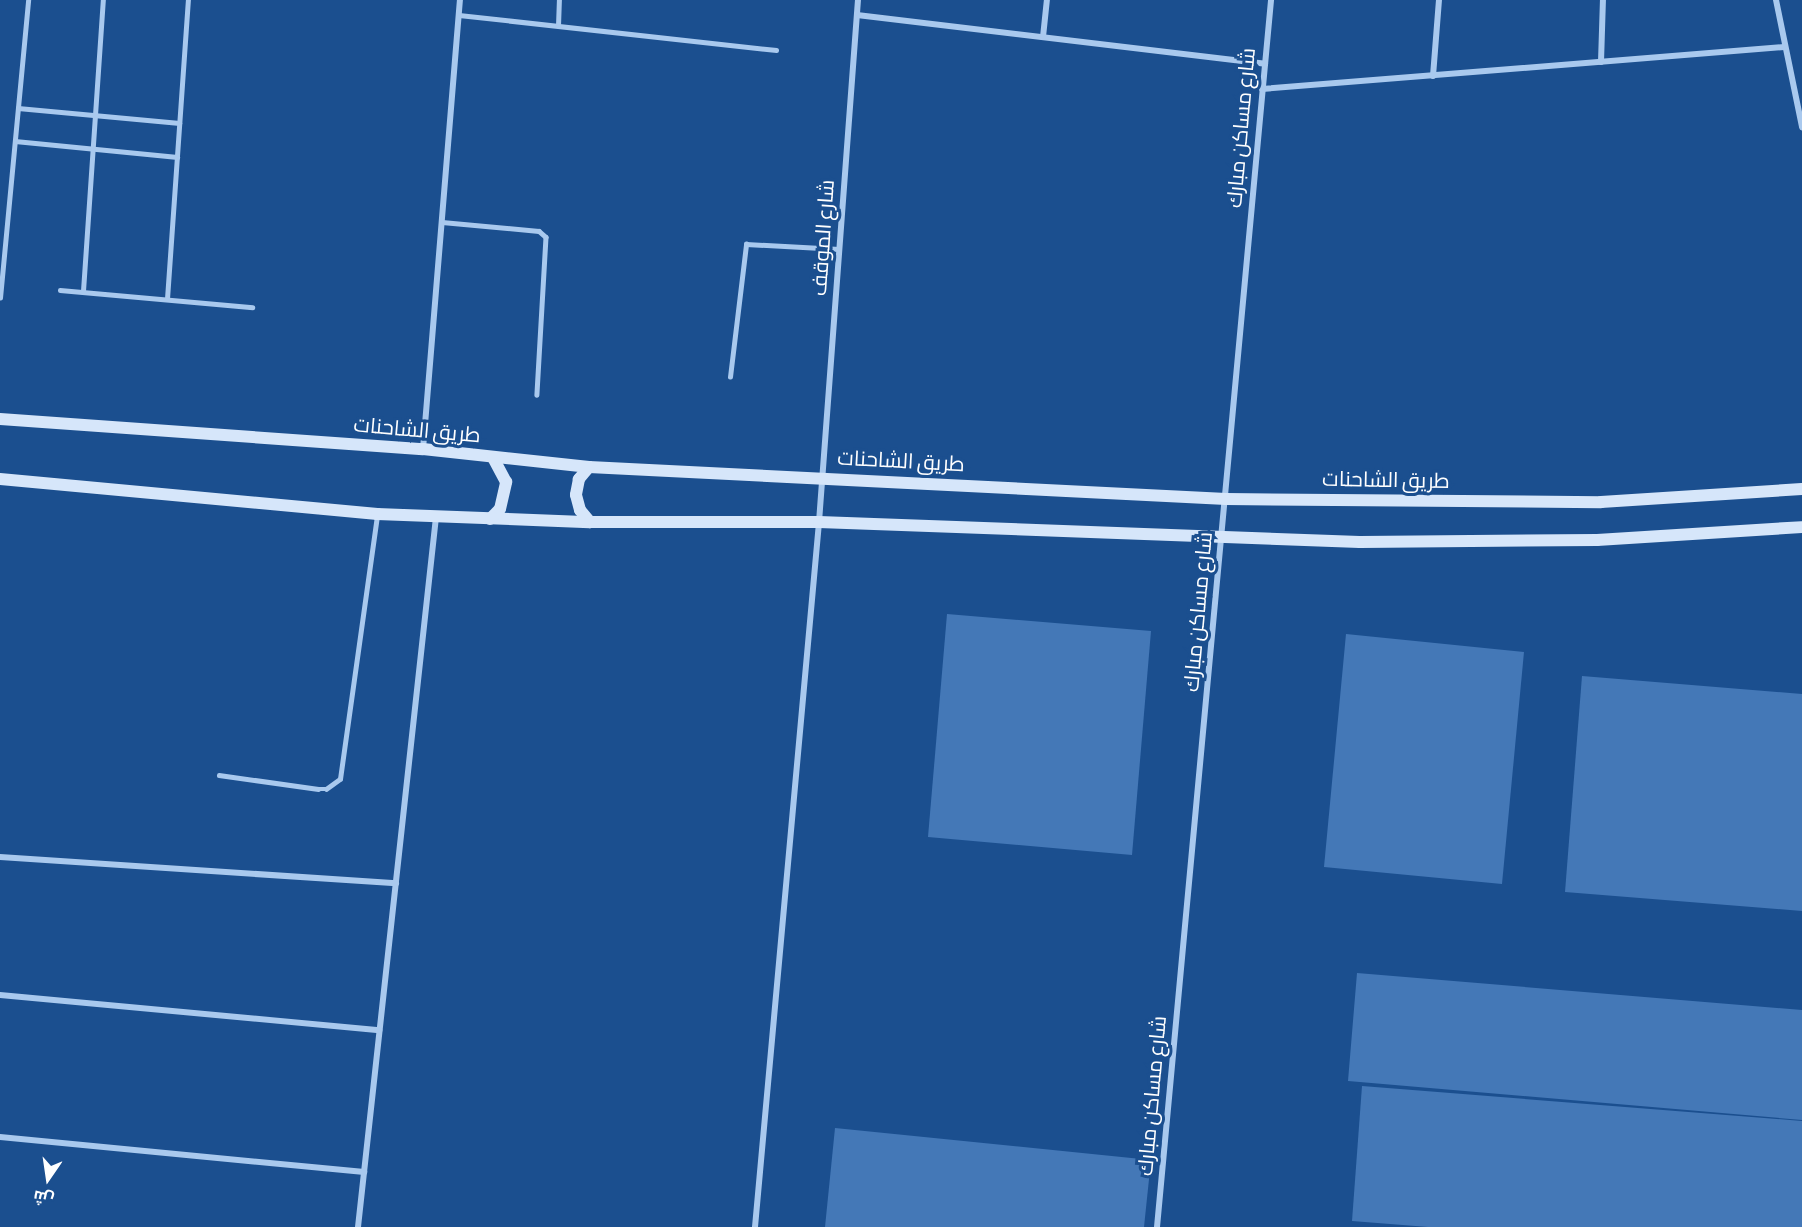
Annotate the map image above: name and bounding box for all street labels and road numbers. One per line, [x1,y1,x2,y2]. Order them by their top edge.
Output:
street label: شارع مساكن مبارك [1222,47,1262,209]
street label: شارع الموقف [807,179,841,297]
street label: طريق الشاحنات [352,413,482,449]
street label: طريق الشاحنات [837,446,965,478]
street label: طريق الشاحنات [1322,467,1450,495]
street label: شارع مساكن مبارك [1179,531,1219,693]
street label: شارع مساكن مبارك [1133,1015,1173,1177]

